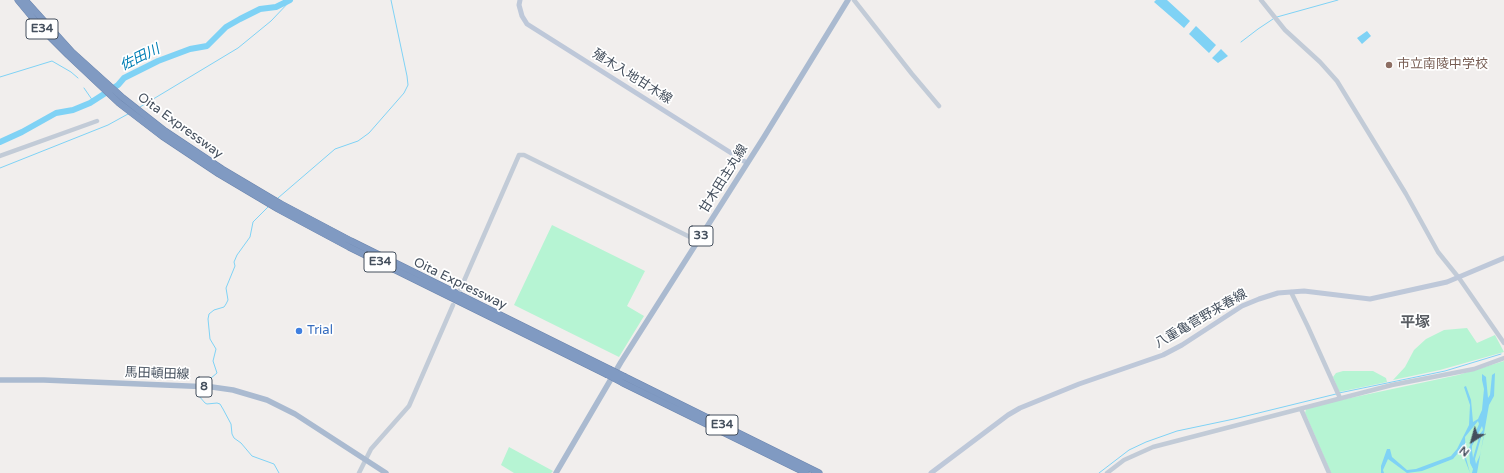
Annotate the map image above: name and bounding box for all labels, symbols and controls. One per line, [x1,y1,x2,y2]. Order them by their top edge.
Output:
road number: E34 [26,19,58,39]
water label: 佐田川 [117,41,163,75]
street label: 殖木入地甘木線 [589,46,675,108]
place label: 市立南陵中学校 [1397,57,1488,73]
marker: 市立南陵中学校 [1384,60,1394,70]
street label: Oita Expressway [134,90,226,162]
street label: 甘木田主丸線 [697,142,751,216]
road number: 33 [689,226,713,246]
road number: E34 [364,252,396,272]
street label: Oita Expressway [411,255,509,313]
street label: 八重亀菅野来春線 [1152,286,1250,352]
district label: 平塚 [1400,314,1430,332]
place label: Trial [307,323,333,339]
marker: Trial [294,326,304,336]
street label: 馬田頓田線 [124,365,190,383]
road number: 8 [196,377,212,397]
road number: E34 [706,415,738,435]
north arrow [1452,421,1492,461]
text: N [1457,443,1472,459]

